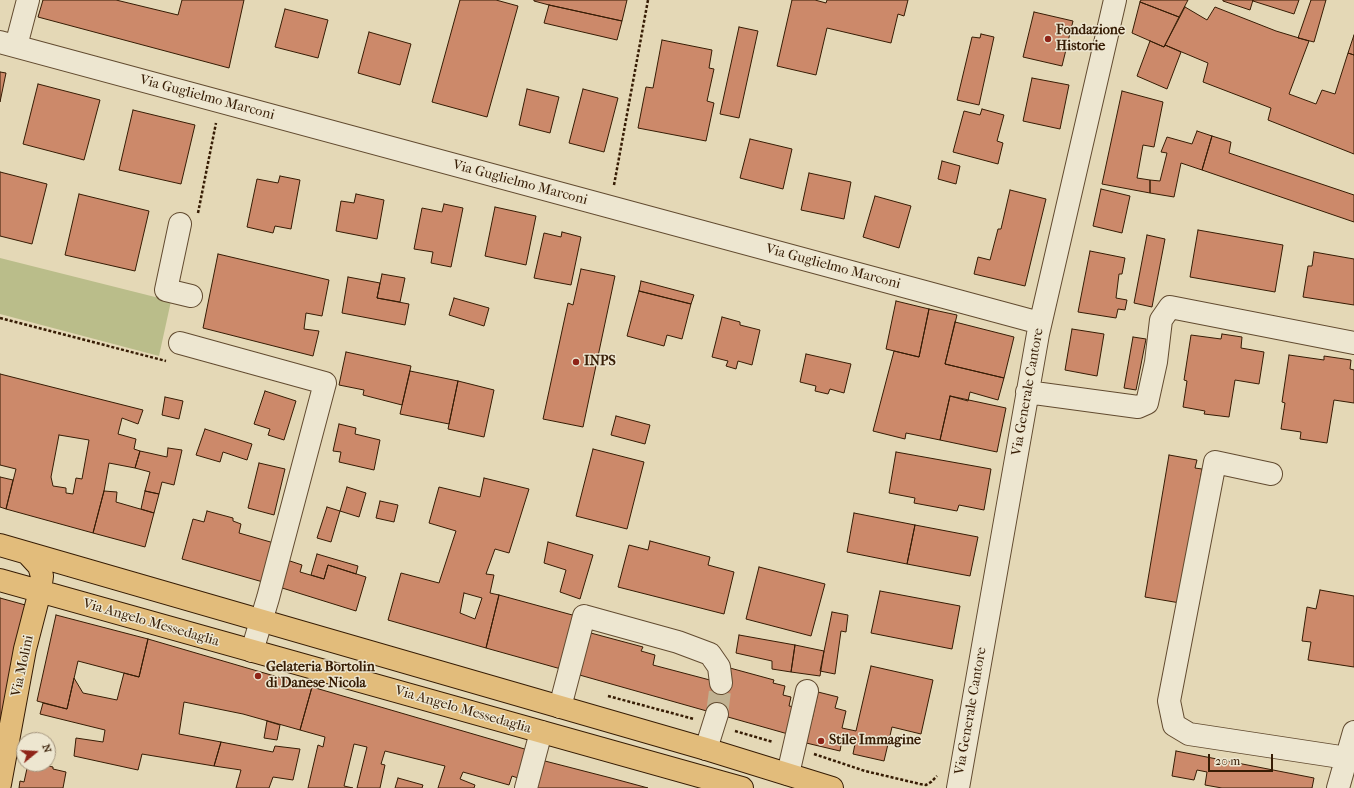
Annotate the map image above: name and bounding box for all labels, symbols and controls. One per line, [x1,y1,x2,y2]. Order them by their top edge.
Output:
place label: Fondazione Historie [1056,23,1125,56]
marker: Fondazione Historie [1043,34,1053,44]
street label: Via Guglielmo Marconi [138,72,276,124]
street label: Via Guglielmo Marconi [451,157,589,209]
street label: Via Guglielmo Marconi [764,241,902,293]
street label: Via Generale Cantore [1008,327,1048,457]
place label: INPS [584,354,616,370]
marker: INPS [571,357,581,367]
street label: Via Angelo Messedaglia [81,595,221,651]
street label: Via Molini [8,634,38,698]
street label: Via Generale Cantore [951,646,991,776]
place label: Gelateria Bortolin di Danese Nicola [266,660,375,692]
marker: Gelateria Bortolin di Danese Nicola [253,671,263,681]
street label: Via Angelo Messedaglia [393,682,533,738]
north arrow [16,732,56,772]
place label: Stile Immagine [829,733,921,749]
marker: Stile Immagine [816,736,826,746]
text: N [39,742,54,754]
scale bar [1210,746,1275,772]
text: 20 m [1215,754,1240,768]

